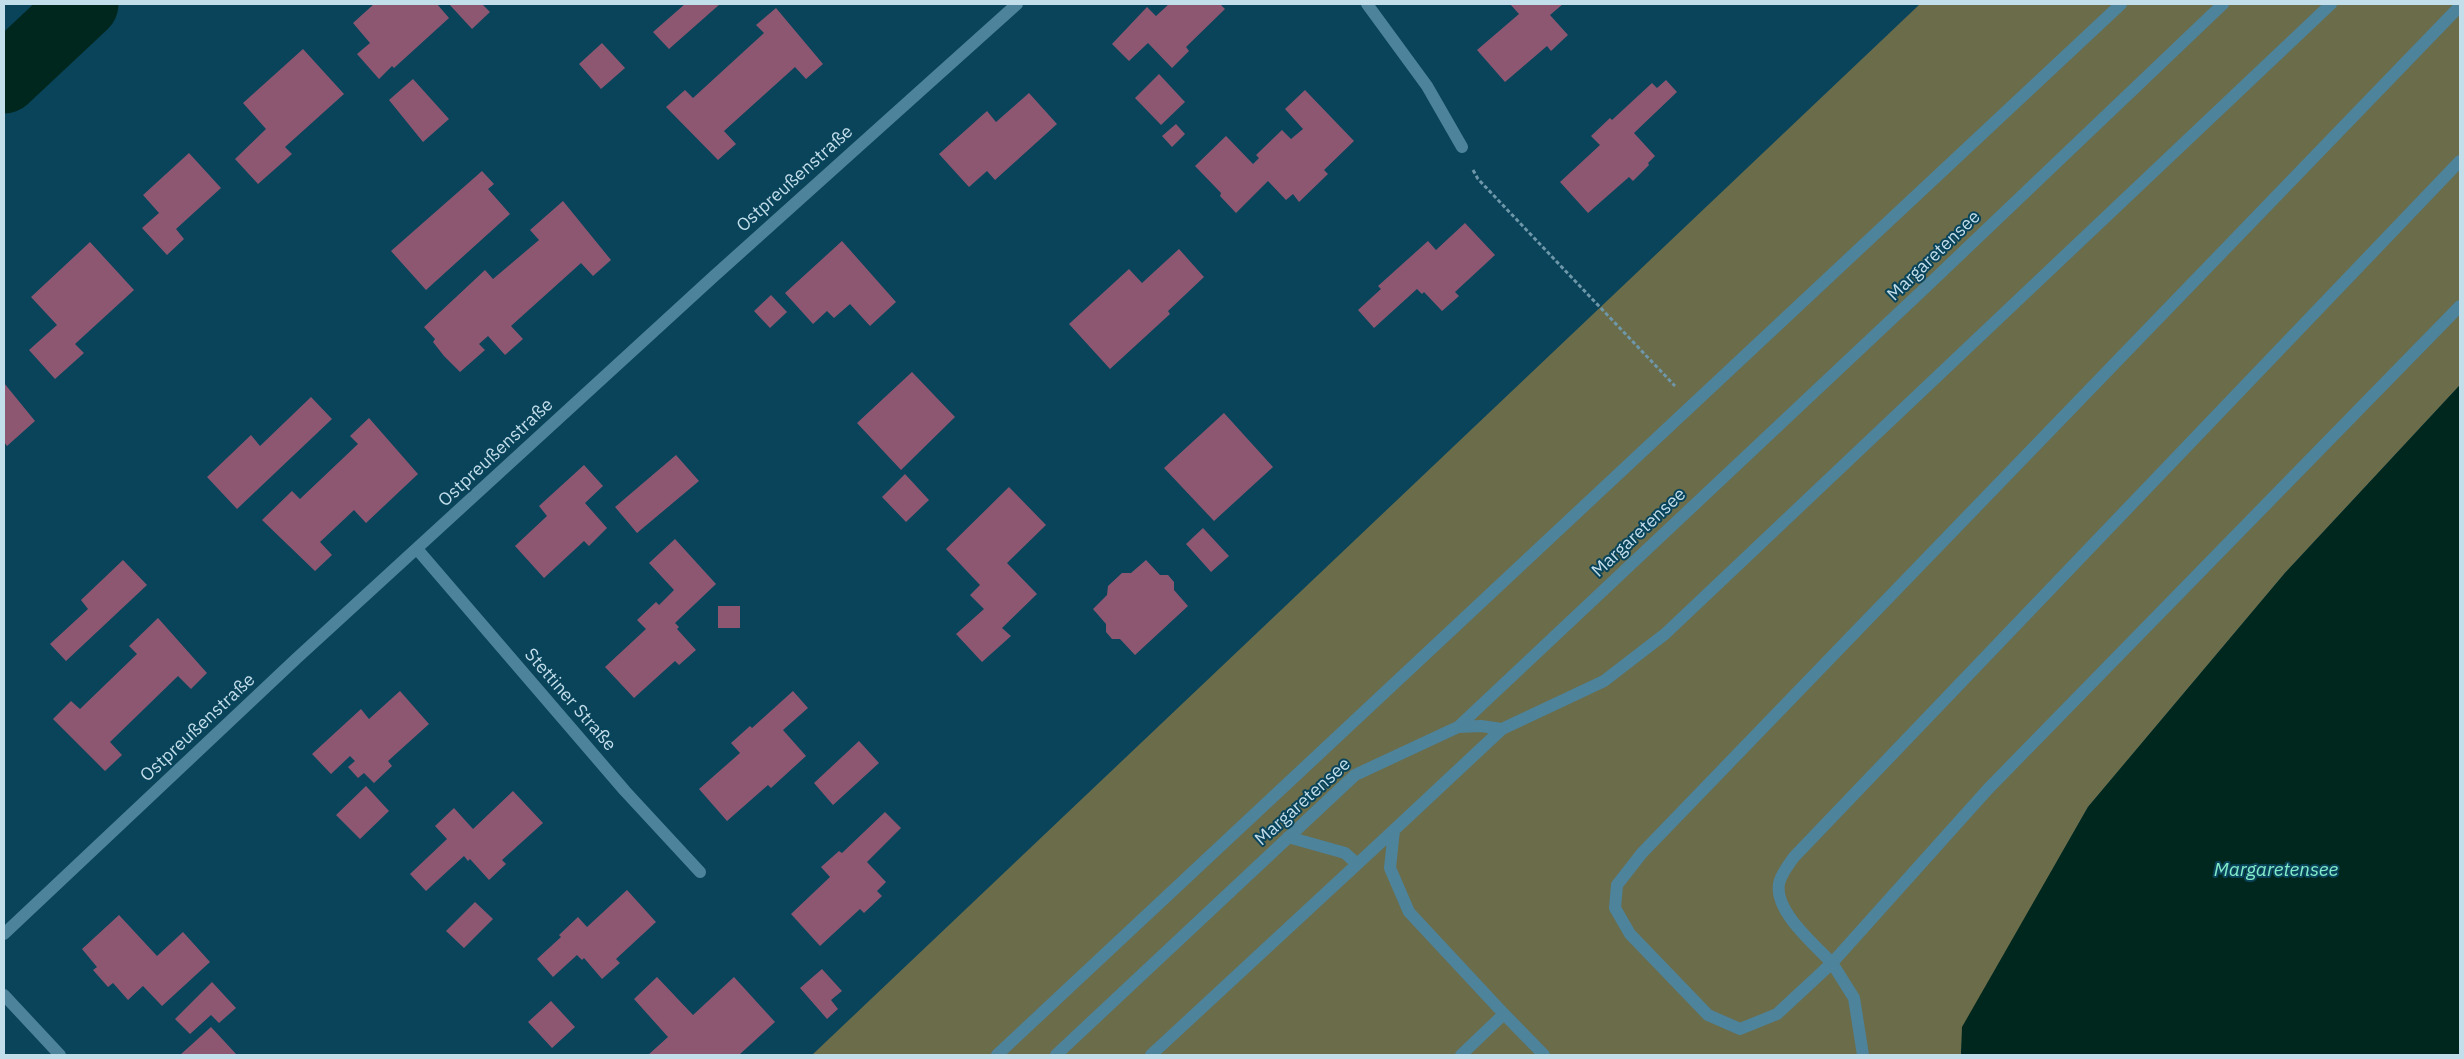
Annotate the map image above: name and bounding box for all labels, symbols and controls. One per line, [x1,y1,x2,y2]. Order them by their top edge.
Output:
street label: Ostpreußenstraße [732,121,858,237]
street label: Margaretensee [1883,206,1985,306]
street label: Ostpreußenstraße [434,394,558,512]
street label: Margaretensee [1587,484,1691,582]
street label: Stettiner Straße [520,644,620,756]
street label: Ostpreußenstraße [136,669,260,787]
street label: Margaretensee [1251,754,1355,850]
water label: Margaretensee [2214,860,2338,882]

